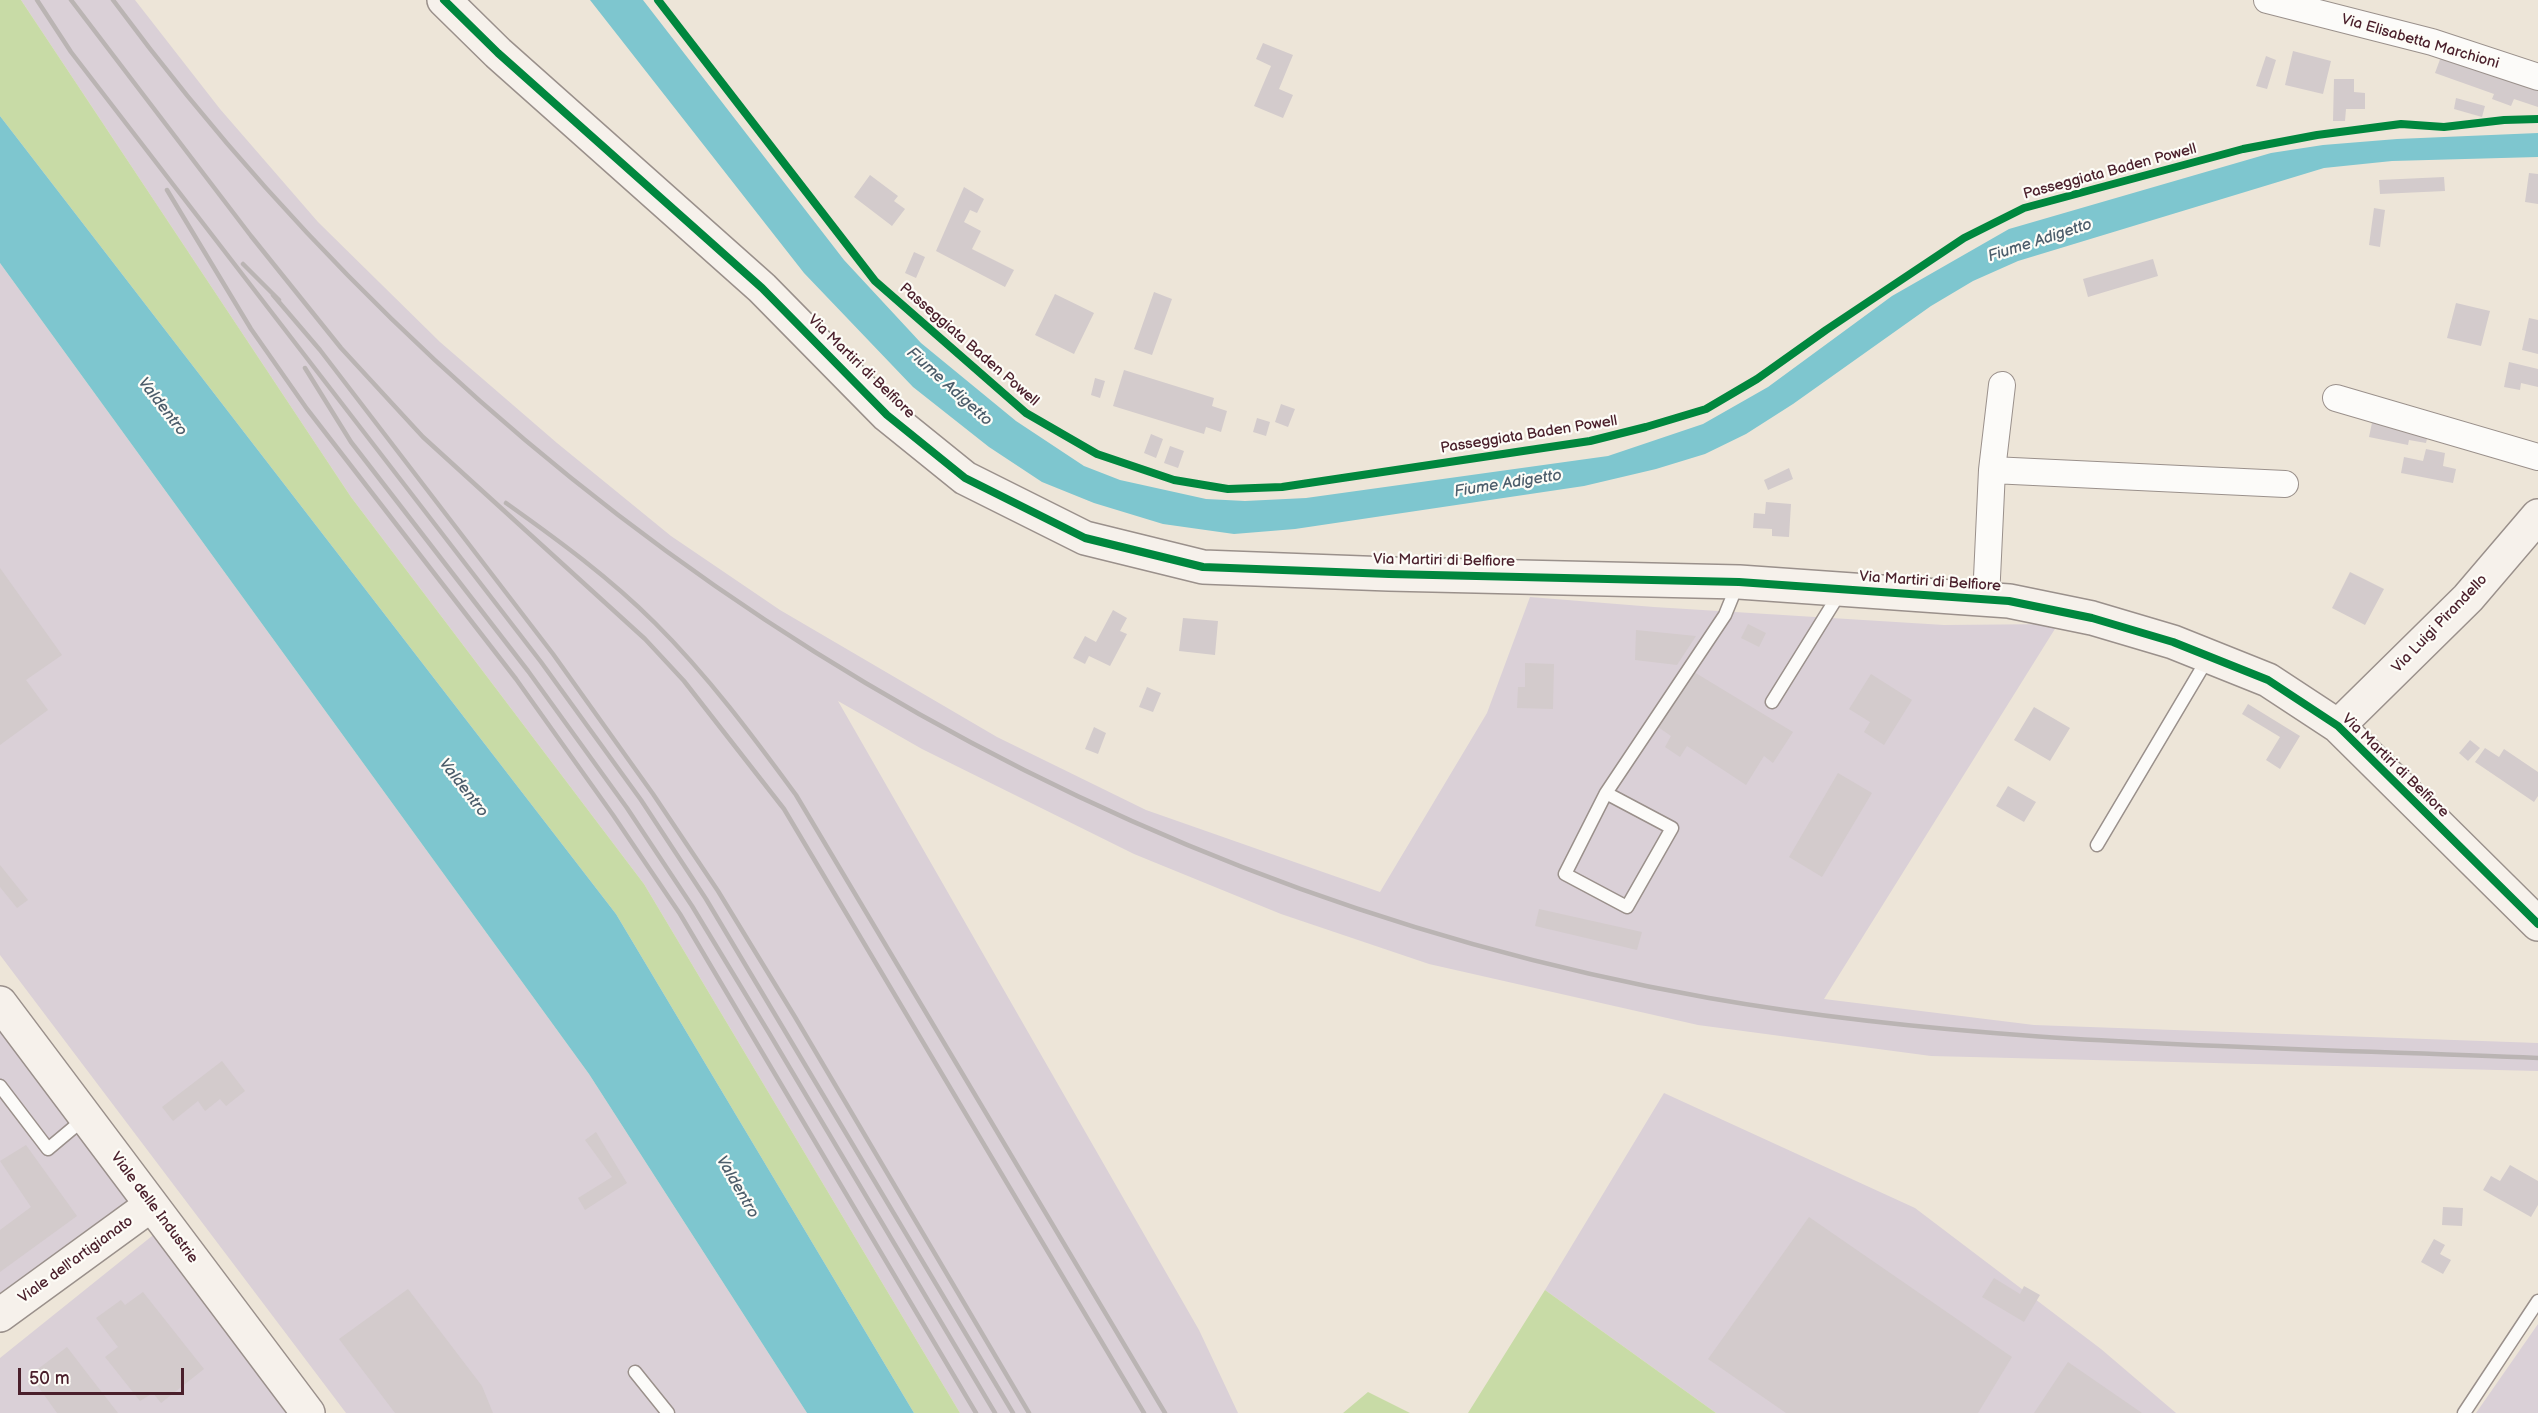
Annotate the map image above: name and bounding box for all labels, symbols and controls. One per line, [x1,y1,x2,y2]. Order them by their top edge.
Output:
street label: Via Elisabetta Marchioni [2339,11,2501,73]
street label: Passeggiata Baden Powell [2021,140,2199,204]
water label: Fiume Adigetto [1985,215,2095,267]
street label: Passeggiata Baden Powell [896,280,1042,410]
street label: Via Martiri di Belfiore [804,311,918,423]
water label: Fiume Adigetto [902,344,996,430]
water label: Valdentro [133,374,191,440]
street label: Passeggiata Baden Powell [1439,412,1619,458]
water label: Fiume Adigetto [1453,466,1563,502]
street label: Via Martiri di Belfiore [1373,551,1515,571]
street label: Via Martiri di Belfiore [1859,568,2001,596]
street label: Via Luigi Pirandello [2389,571,2491,677]
street label: Via Martiri di Belfiore [2338,710,2452,822]
water label: Valdentro [434,755,492,821]
street label: Viale delle Industrie [106,1149,202,1267]
water label: Valdentro [711,1152,763,1222]
street label: Viale dell'artigianato [15,1212,137,1308]
scale bar [21,1356,188,1394]
text: 50 m [29,1368,70,1389]

